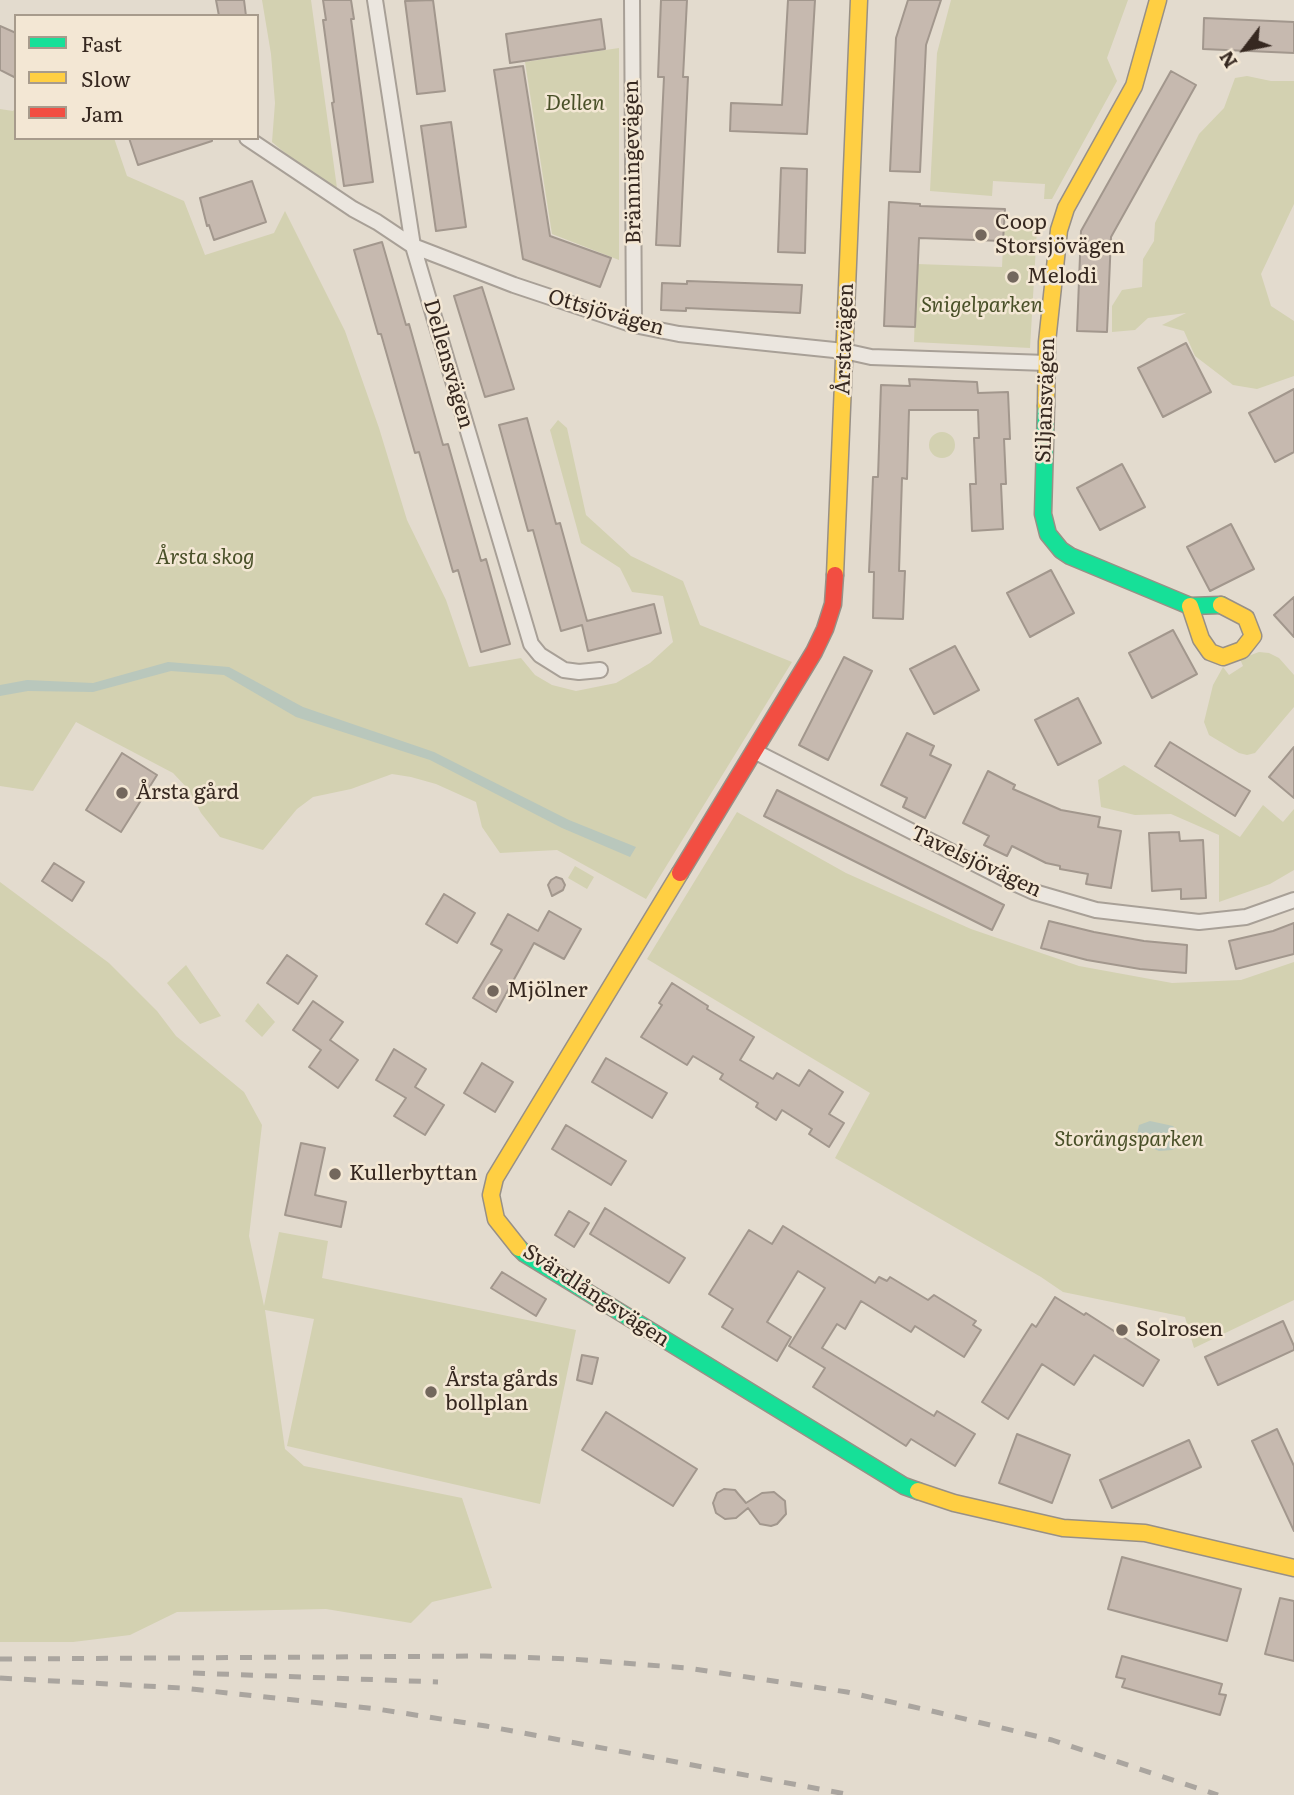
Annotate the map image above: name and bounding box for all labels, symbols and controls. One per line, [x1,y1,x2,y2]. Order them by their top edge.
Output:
legend [14,14,259,140]
north arrow [1210,14,1280,84]
text: Fast [81,27,122,58]
text: N [1211,46,1243,74]
text: Slow [81,62,131,93]
street label: Bränningevägen [619,79,647,245]
park label: Dellen [545,91,605,117]
text: Jam [81,97,123,128]
place label: Coop Storsjövägen [995,210,1125,260]
marker: Coop Storsjövägen [973,227,989,243]
place label: Melodi [1027,264,1097,290]
marker: Melodi [1005,269,1021,285]
street label: Årstavägen [830,282,860,396]
street label: Ottsjövägen [545,284,667,342]
park label: Snigelparken [921,293,1043,319]
street label: Dellensvägen [417,296,479,432]
street label: Siljansvägen [1031,337,1061,463]
park label: Årsta skog [155,545,255,571]
place label: Årsta gård [136,780,239,806]
marker: Årsta gård [114,785,130,801]
street label: Tavelsjövägen [907,821,1045,903]
place label: Mjölner [507,978,588,1004]
marker: Mjölner [485,983,501,999]
park label: Storängsparken [1054,1127,1204,1153]
place label: Kullerbyttan [349,1161,478,1187]
marker: Kullerbyttan [327,1166,343,1182]
street label: Svärdlångsvägen [518,1239,674,1353]
place label: Solrosen [1136,1317,1223,1343]
marker: Solrosen [1114,1322,1130,1338]
place label: Årsta gårds bollplan [445,1367,558,1417]
marker: Årsta gårds bollplan [423,1384,439,1400]

